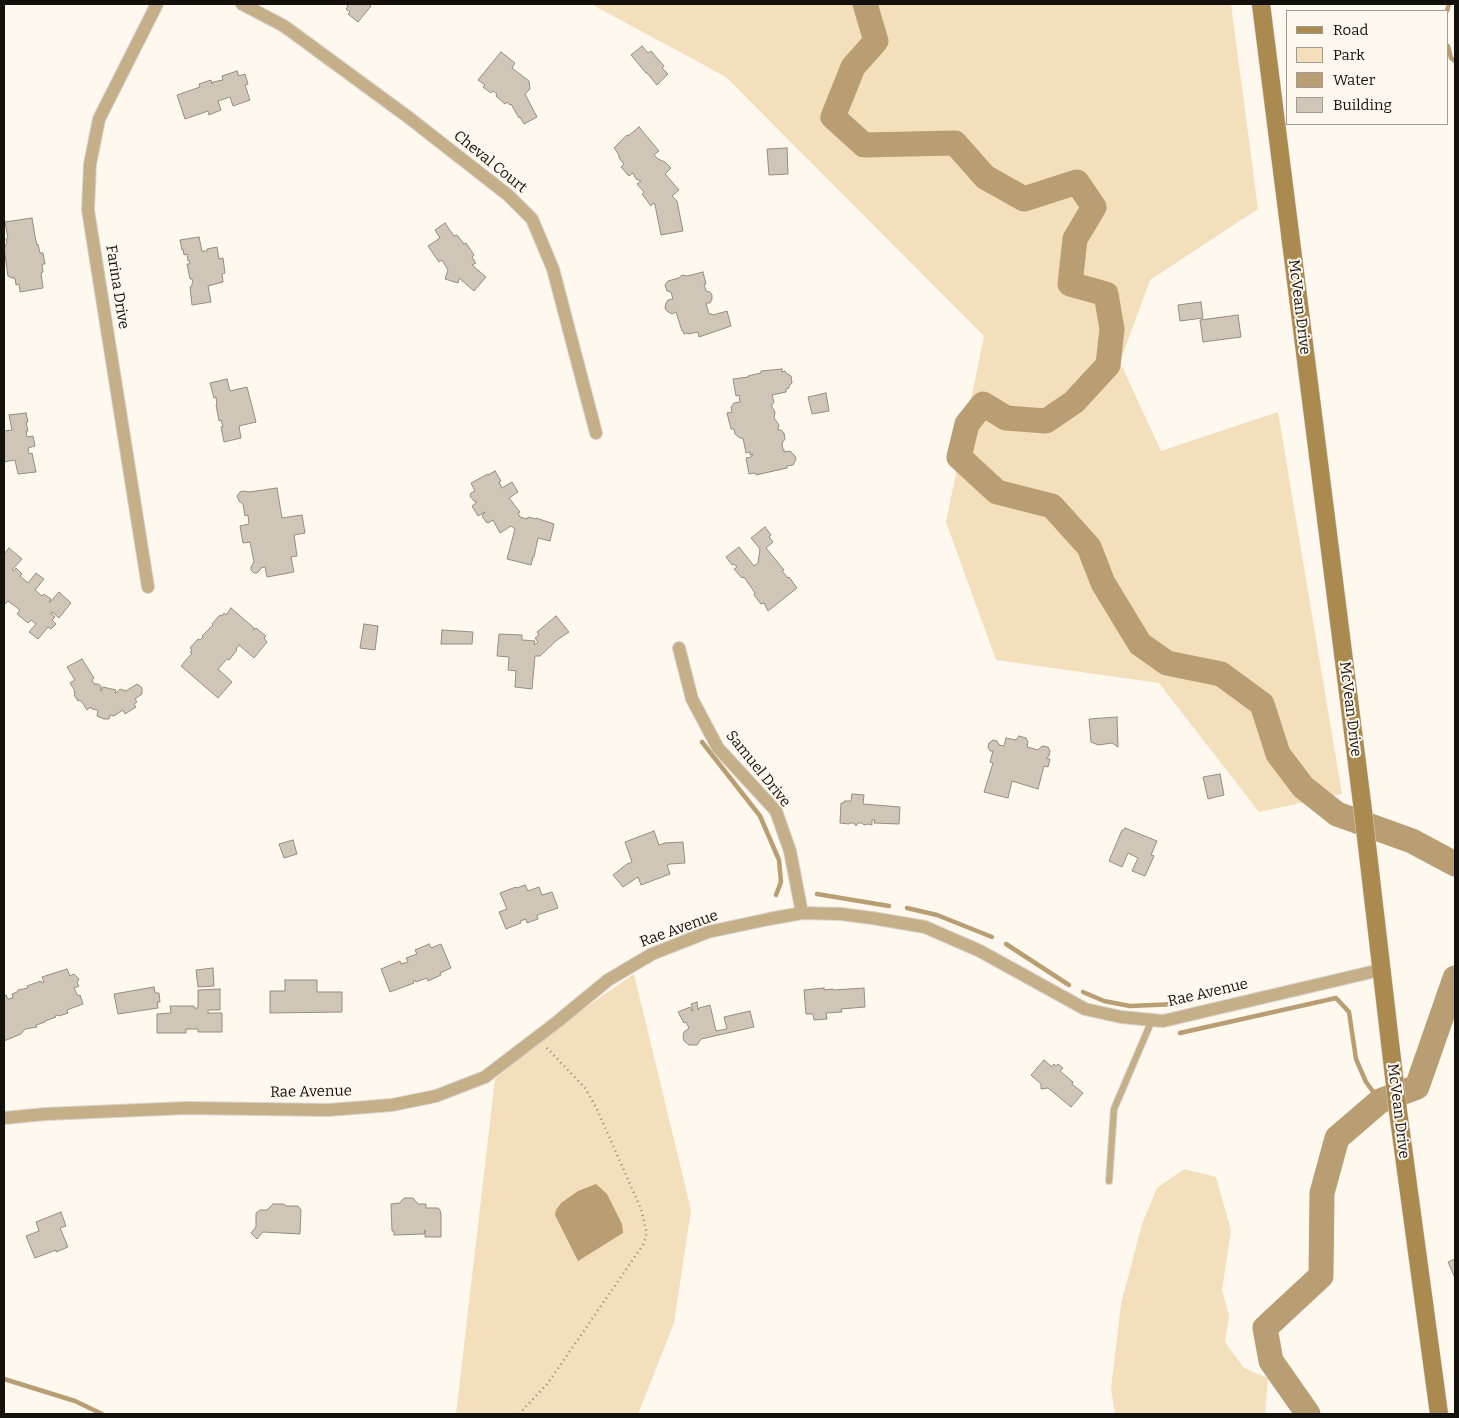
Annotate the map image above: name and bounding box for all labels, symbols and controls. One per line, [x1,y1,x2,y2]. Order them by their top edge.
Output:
legend [1286,10,1449,125]
text: Road [1333,21,1368,39]
text: Park [1333,46,1365,64]
text: Water [1333,71,1375,89]
text: Building [1333,96,1392,114]
street label: Cheval Court [450,127,530,197]
street label: Farina Drive [101,244,133,330]
street label: McVean Drive [1284,258,1314,356]
street label: McVean Drive [1335,660,1365,758]
street label: Samuel Drive [722,727,794,811]
street label: Rae Avenue [638,907,720,951]
street label: Rae Avenue [1166,975,1250,1011]
street label: McVean Drive [1383,1062,1413,1160]
street label: Rae Avenue [270,1082,352,1102]

